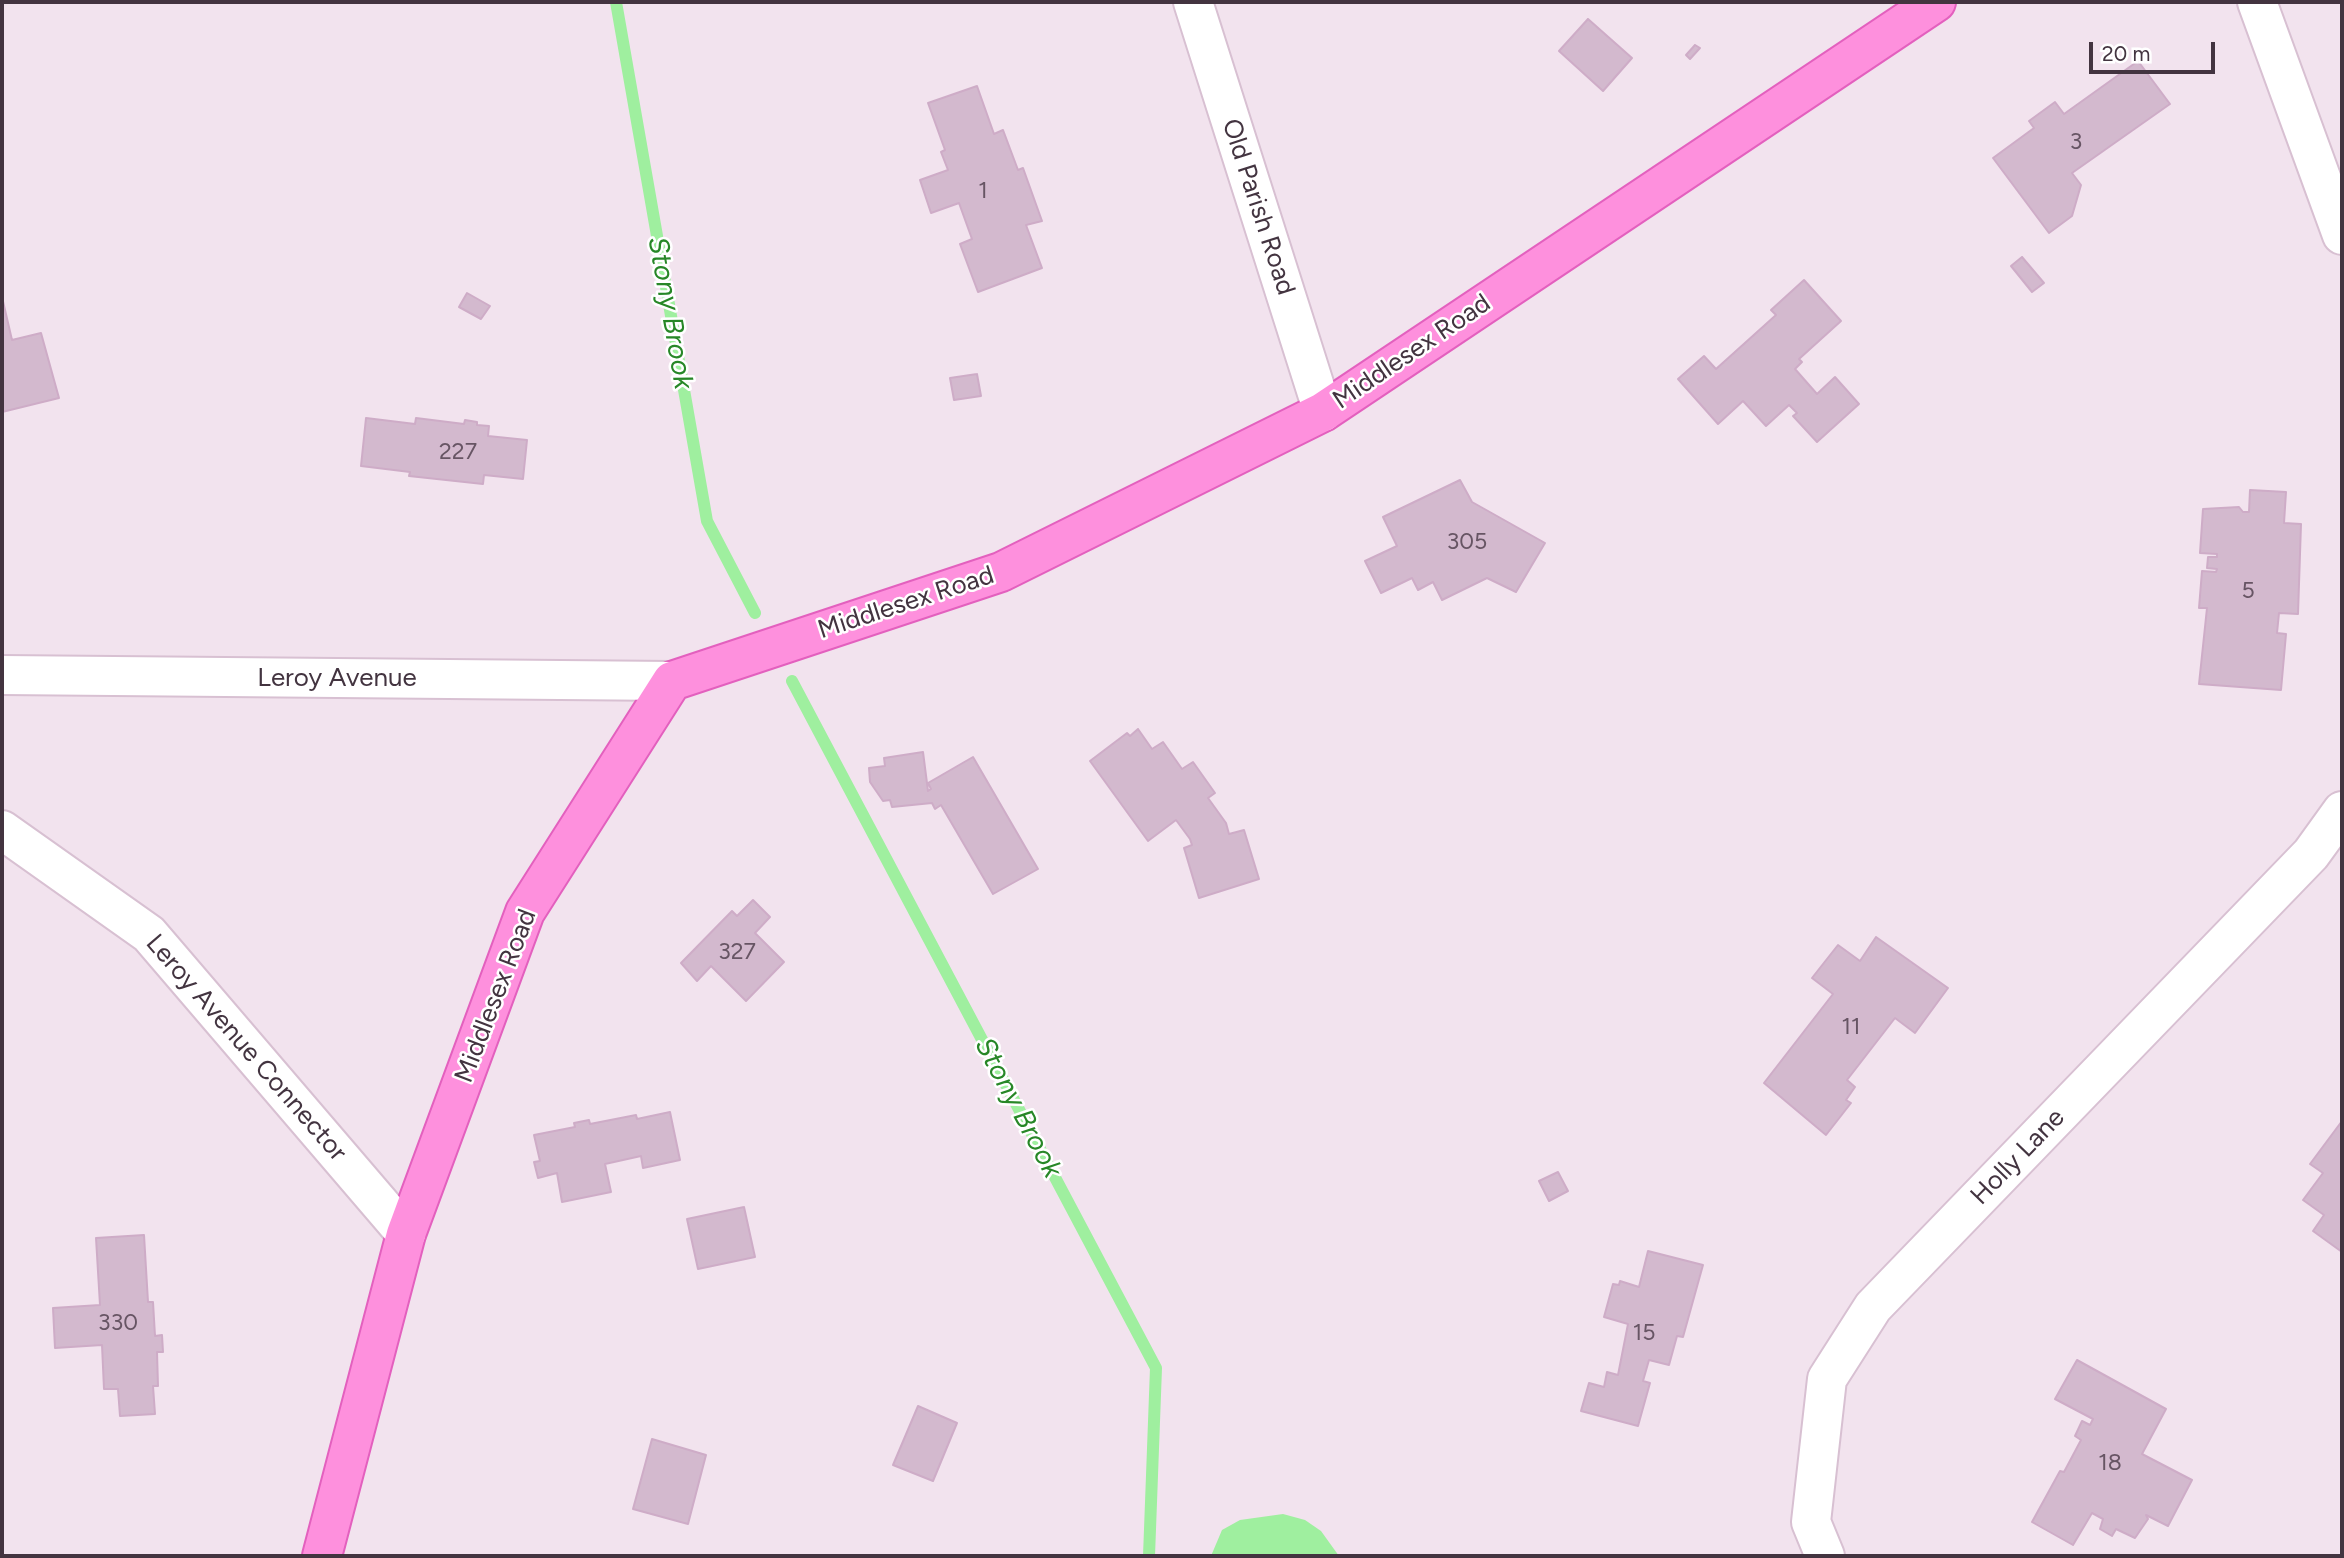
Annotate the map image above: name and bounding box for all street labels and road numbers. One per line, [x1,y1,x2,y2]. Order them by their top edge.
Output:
street label: Old Parish Road [1215,115,1301,299]
street label: Middlesex Road [1327,288,1497,416]
street label: Middlesex Road [814,560,998,646]
street label: Leroy Avenue [257,662,417,694]
street label: Middlesex Road [449,905,543,1087]
street label: Leroy Avenue Connector [139,928,353,1168]
street label: Holly Lane [1965,1102,2071,1212]

